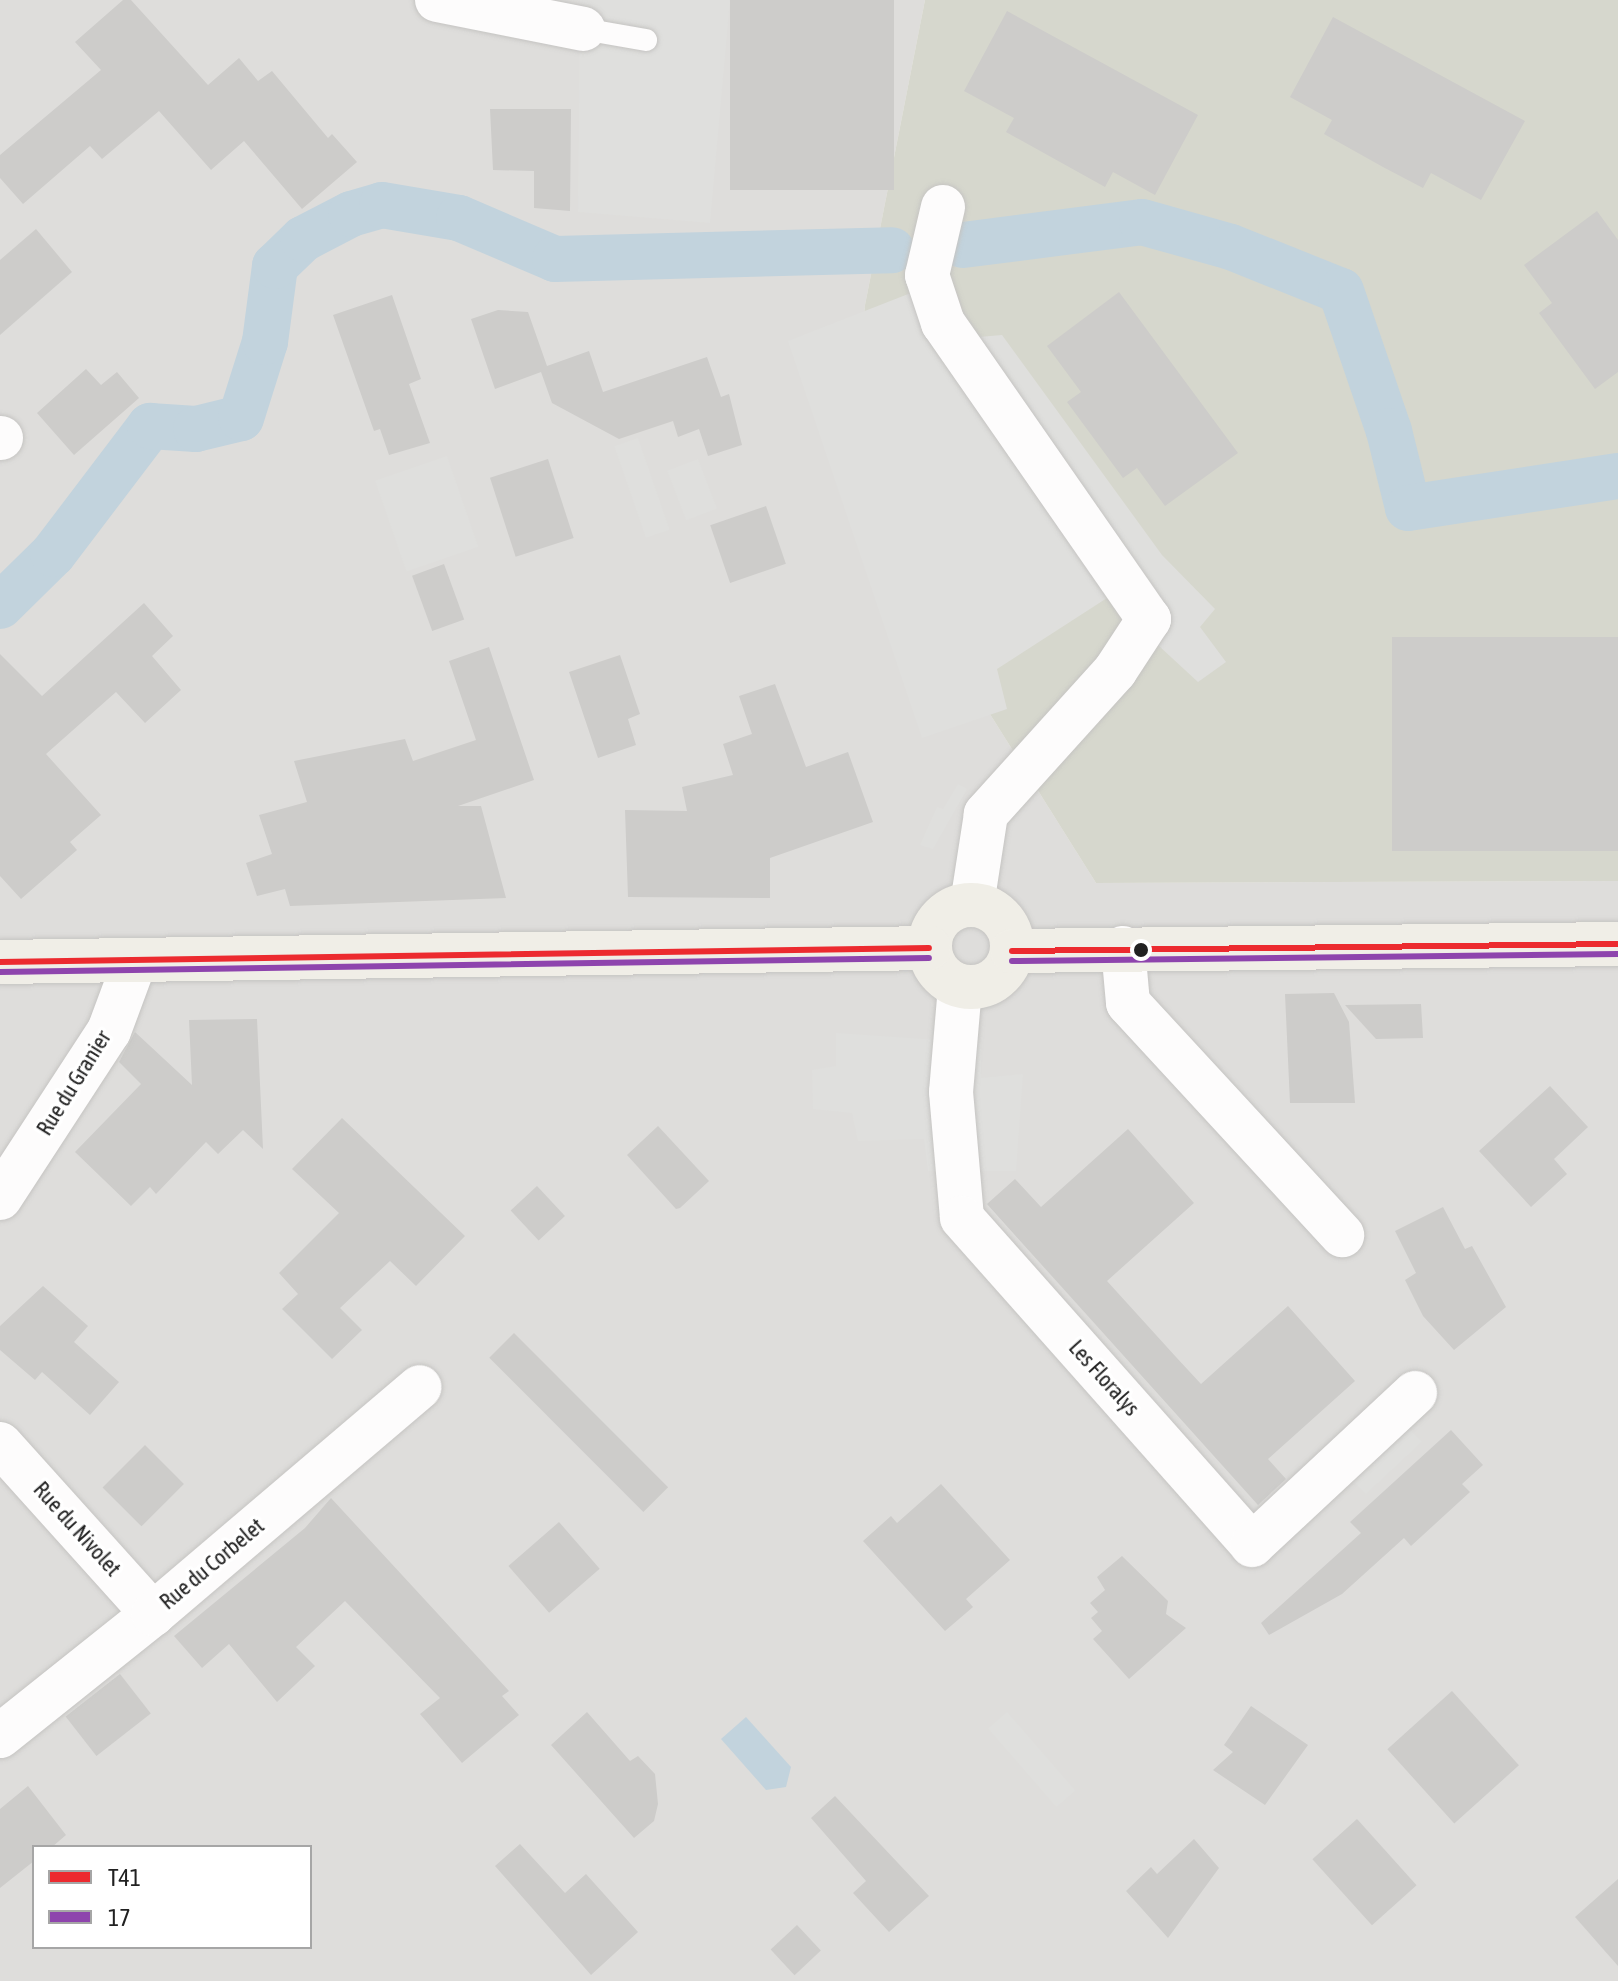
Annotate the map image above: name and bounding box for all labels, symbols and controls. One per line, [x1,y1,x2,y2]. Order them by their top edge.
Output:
unlabelled marker [1133,942,1149,958]
street label: Rue du Granier [31,1026,117,1140]
street label: Les Floralys [1063,1335,1145,1421]
street label: Rue du Nivolet [28,1476,126,1582]
street label: Rue du Corbelet [155,1513,269,1615]
legend [32,1845,312,1949]
text: T41 [108,1864,141,1891]
text: 17 [108,1904,131,1931]

